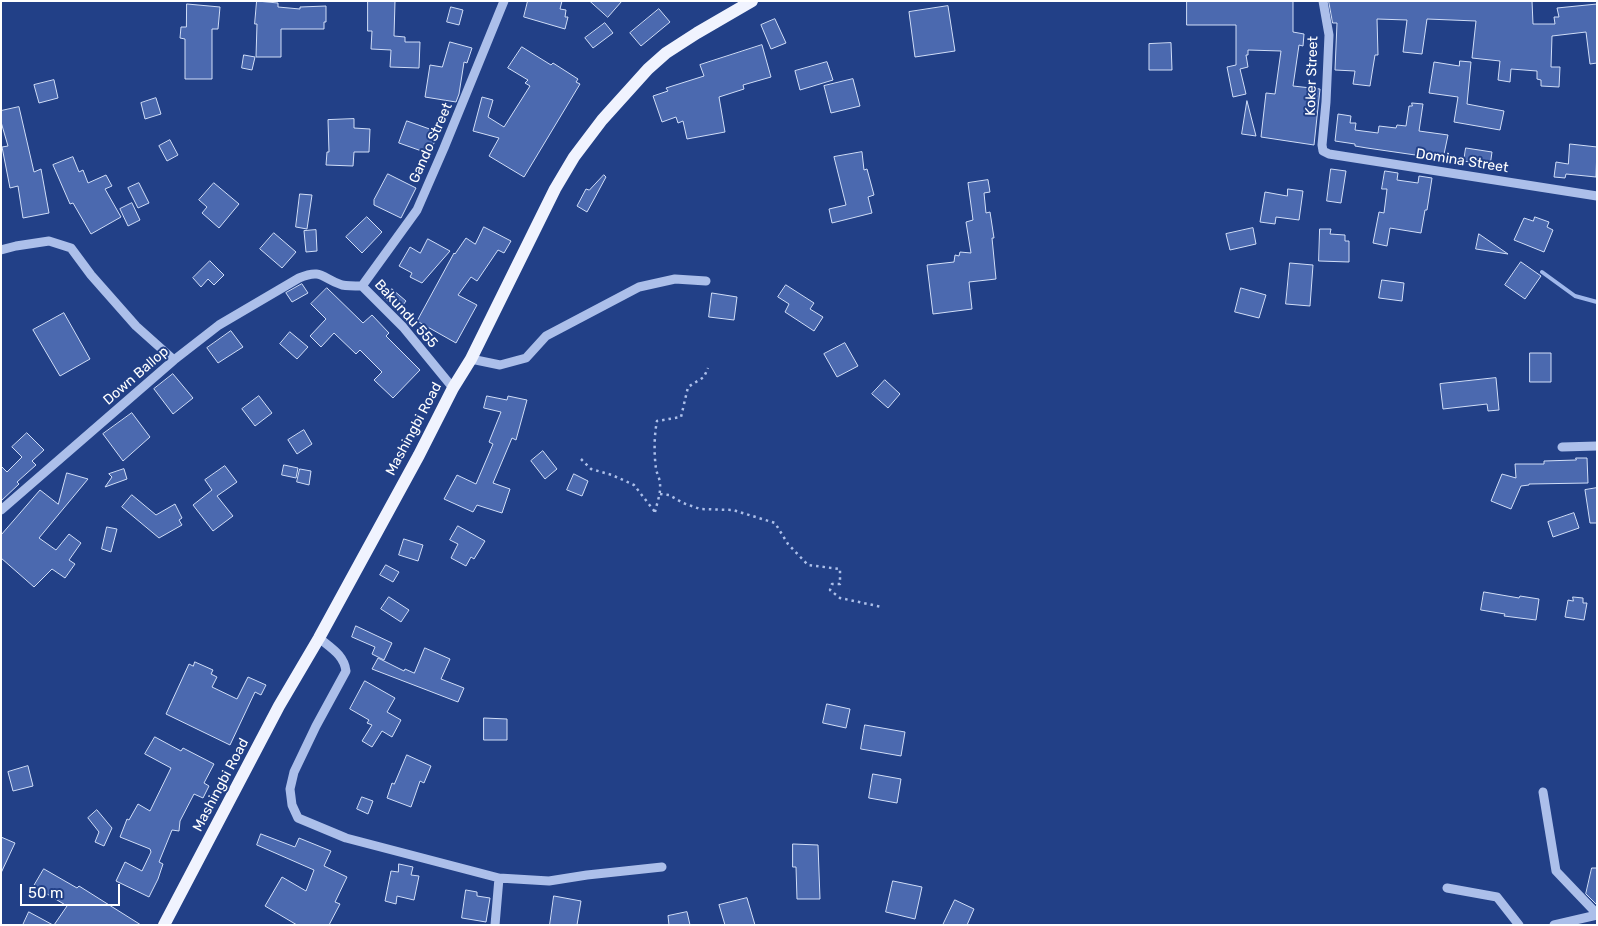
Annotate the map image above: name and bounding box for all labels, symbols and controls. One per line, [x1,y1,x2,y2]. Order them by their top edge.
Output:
street label: Koker Street [1302,36,1322,116]
street label: Gando Street [406,100,456,186]
street label: Domina Street [1414,145,1510,177]
street label: Bakundu 555 [371,276,441,352]
street label: Down Ballop [100,343,172,409]
street label: Mashingbi Road [382,380,446,478]
street label: Mashingbi Road [189,736,253,834]
scale bar [22,874,122,906]
text: 50 m [28,884,63,902]

